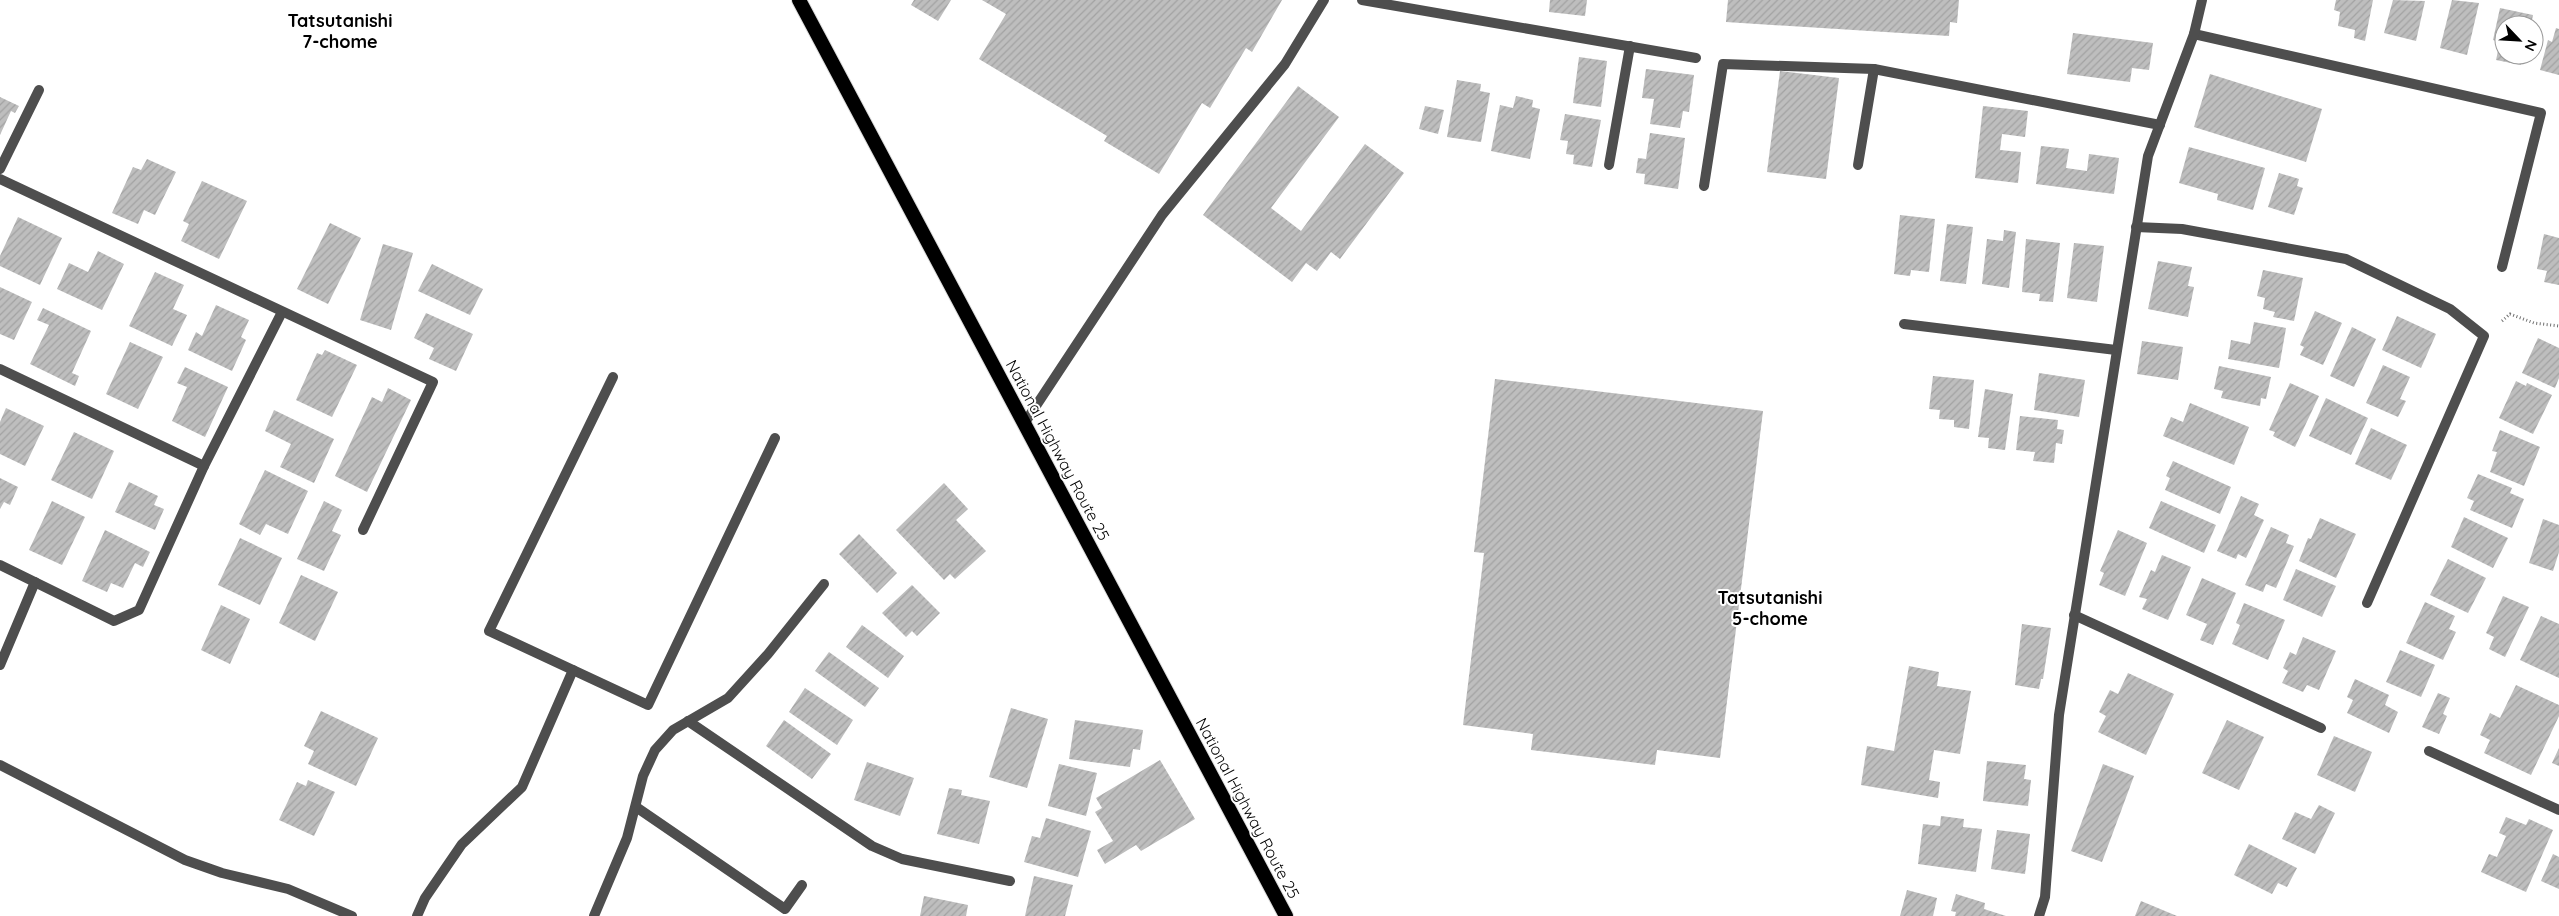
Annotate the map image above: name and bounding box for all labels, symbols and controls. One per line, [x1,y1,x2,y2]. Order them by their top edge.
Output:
district label: Tatsutanishi 7-chome [288,9,392,53]
north arrow [2494,15,2544,65]
text: N [2520,37,2541,54]
street label: National Highway Route 25 [1002,356,1114,544]
district label: Tatsutanishi 5-chome [1718,586,1822,630]
street label: National Highway Route 25 [1192,714,1304,902]

